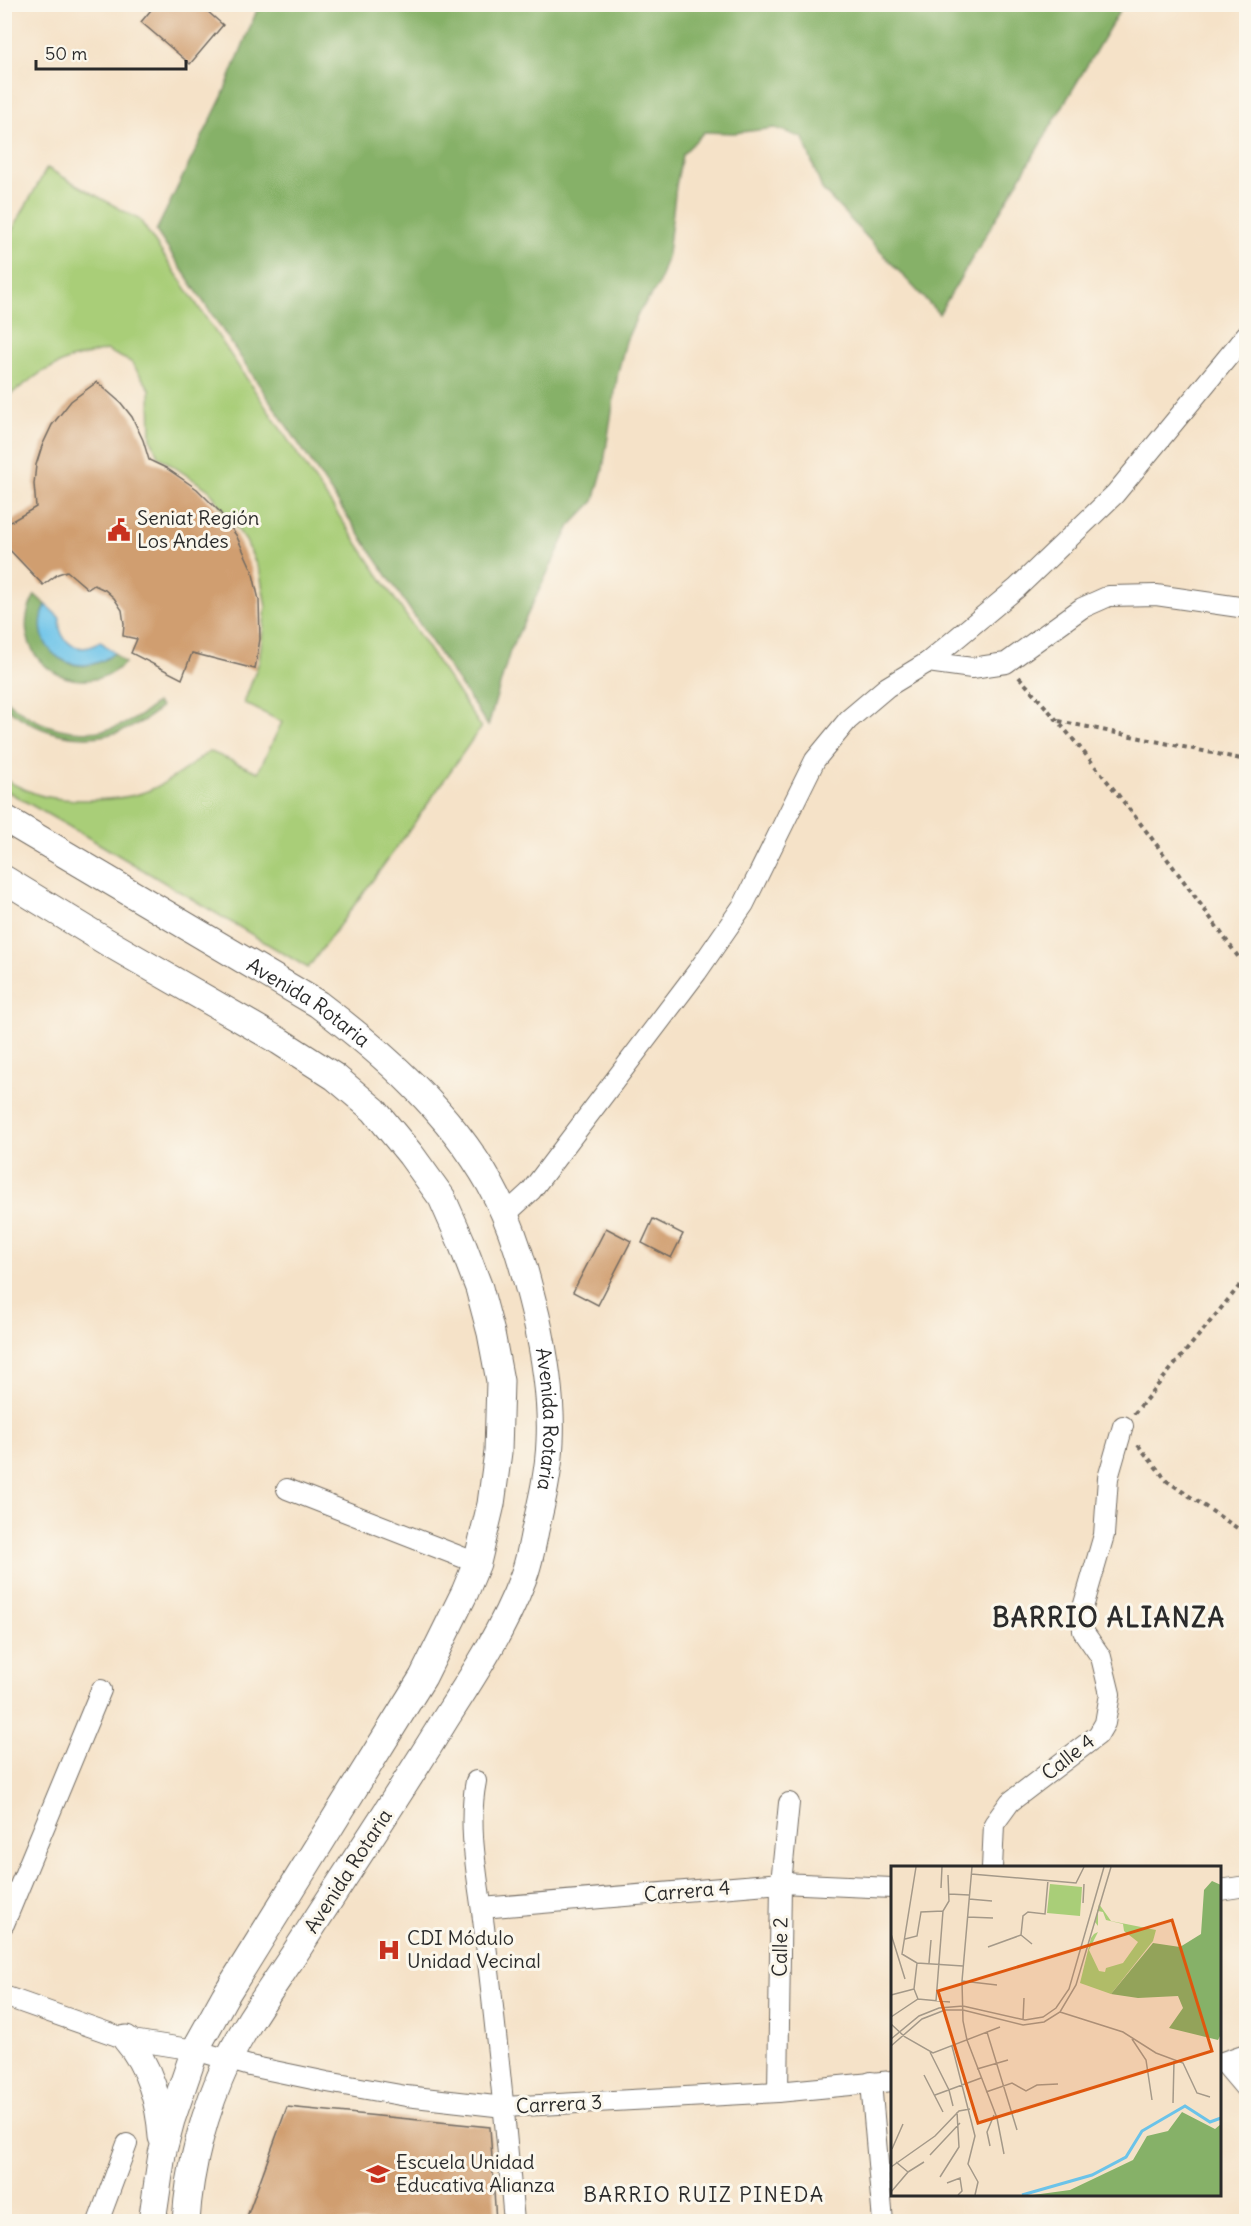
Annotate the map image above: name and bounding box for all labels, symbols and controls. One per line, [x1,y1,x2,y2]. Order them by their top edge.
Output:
scale bar [36,33,186,71]
text: 50 m [45,42,87,65]
place label: Seniat Región Los Andes [137,505,259,553]
public building icon: Seniat Región Los Andes [106,517,132,543]
street label: Avenida Rotaria [243,952,375,1052]
street label: Avenida Rotaria [531,1346,563,1492]
district label: BARRIO ALIANZA [992,1601,1226,1634]
street label: Calle 4 [1036,1728,1099,1785]
street label: Avenida Rotaria [298,1804,397,1938]
inset map [891,1866,1221,2196]
street label: Carrera 4 [643,1874,731,1907]
street label: Calle 2 [766,1917,793,1977]
place label: CDI Módulo Unidad Vecinal [407,1925,541,1973]
hospital icon: CDI Módulo Unidad Vecinal [376,1937,402,1963]
street label: Carrera 3 [515,2089,603,2118]
place label: Escuela Unidad Educativa Alianza [396,2149,555,2197]
school or university icon: Escuela Unidad Educativa Alianza [365,2161,391,2187]
district label: BARRIO RUIZ PINEDA [583,2181,825,2208]

